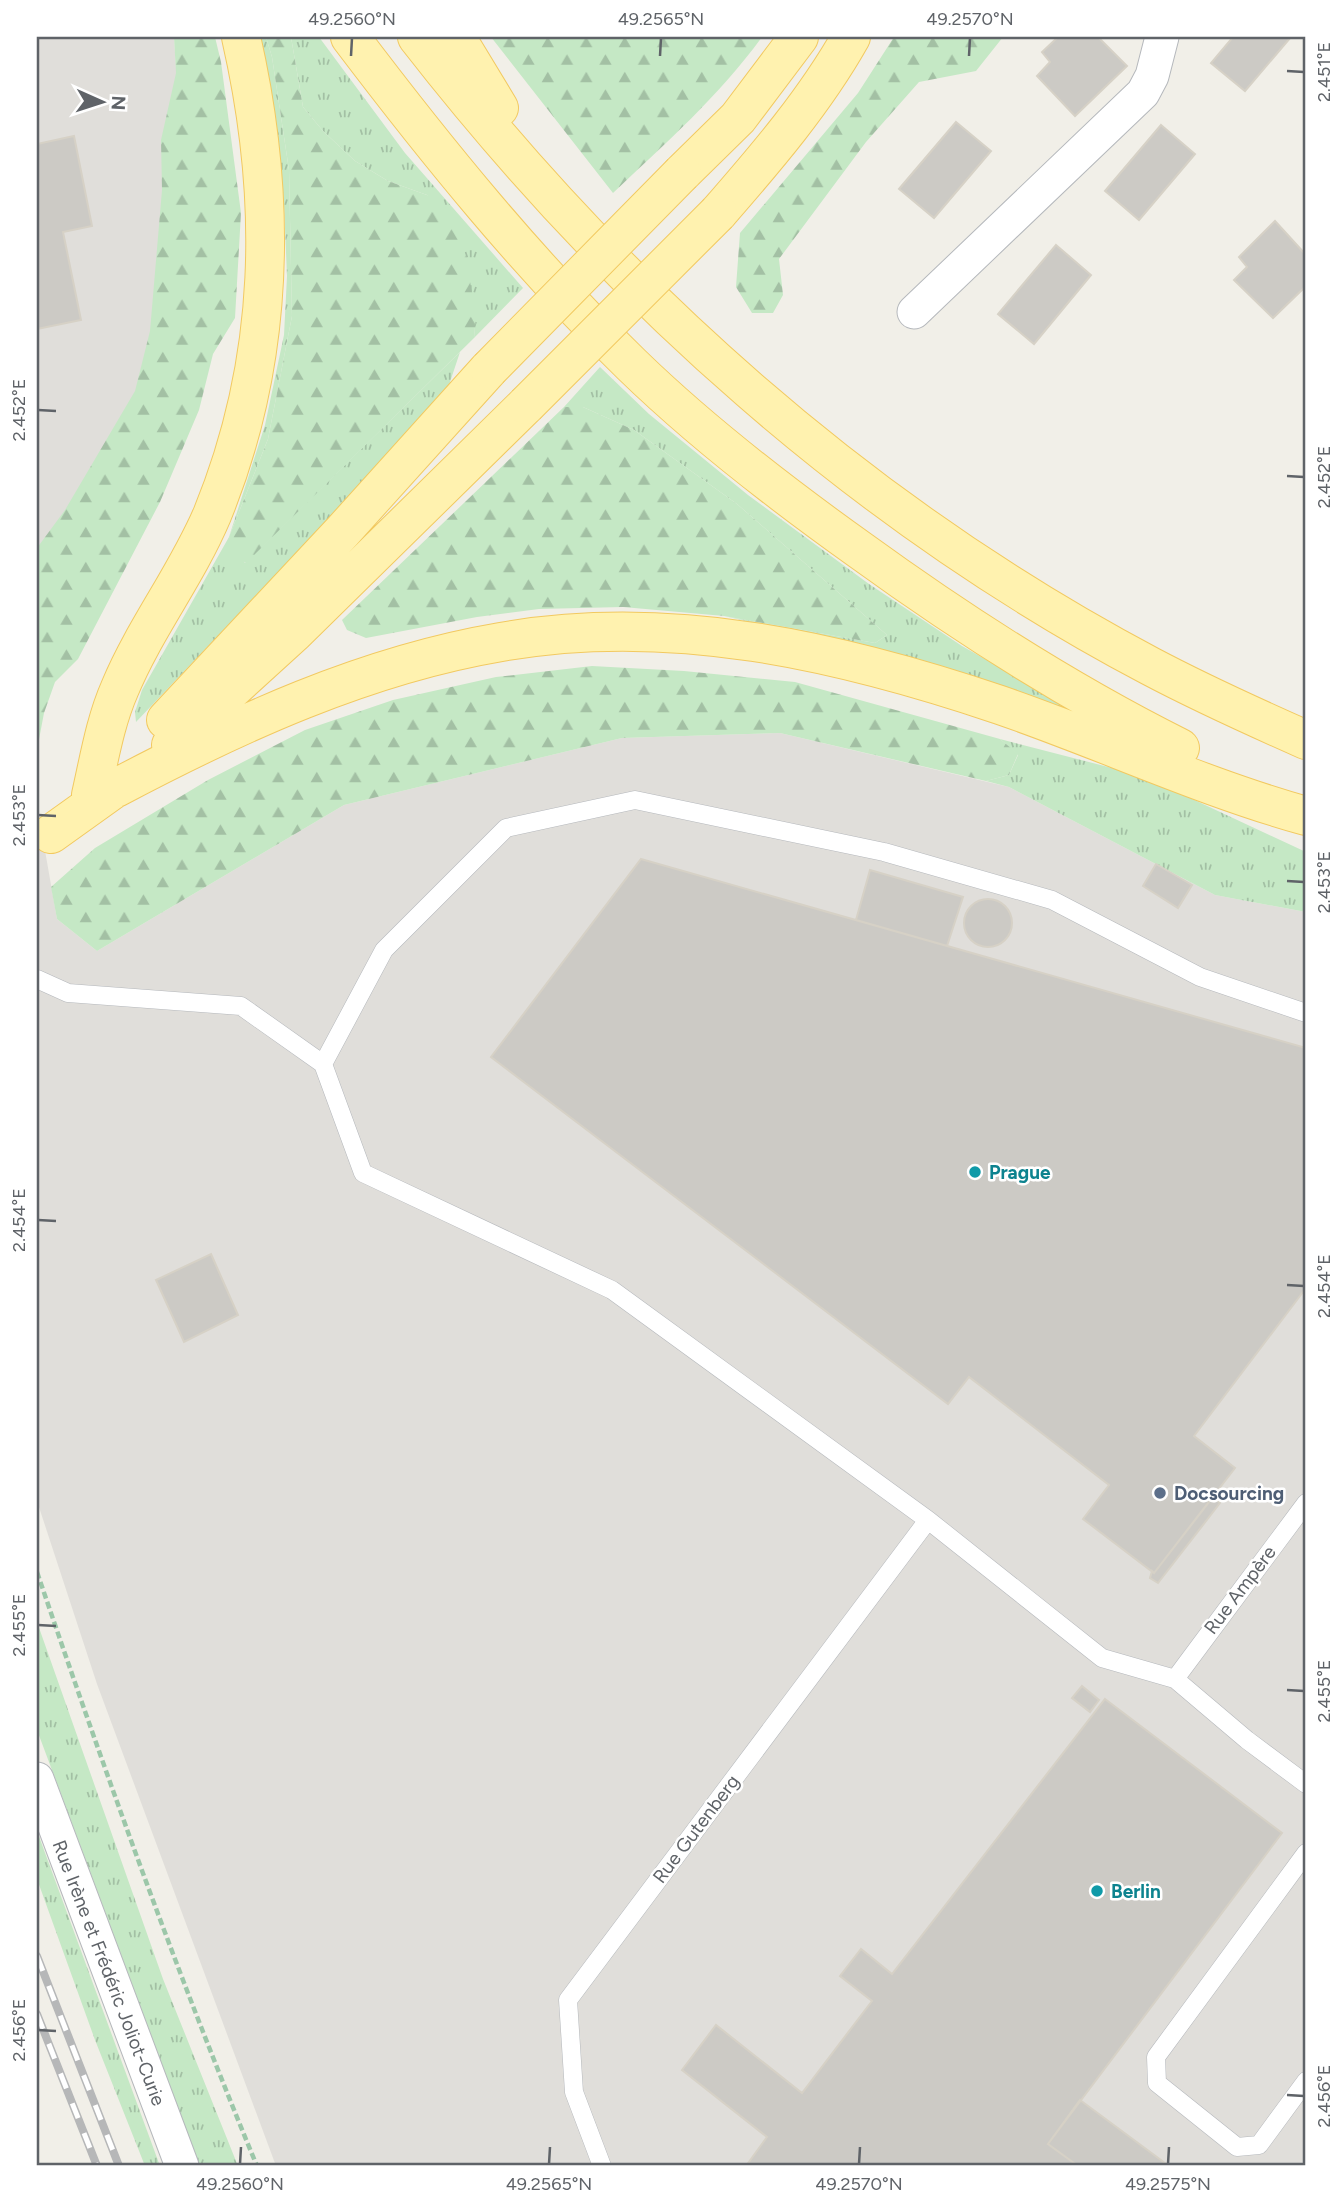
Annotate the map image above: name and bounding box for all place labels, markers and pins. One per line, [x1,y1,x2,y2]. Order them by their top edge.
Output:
place label: Prague [989,1161,1051,1184]
marker: Prague [967,1164,983,1180]
place label: Docsourcing [1174,1482,1284,1505]
marker: Docsourcing [1152,1485,1168,1501]
place label: Berlin [1111,1880,1161,1903]
marker: Berlin [1089,1883,1105,1899]

